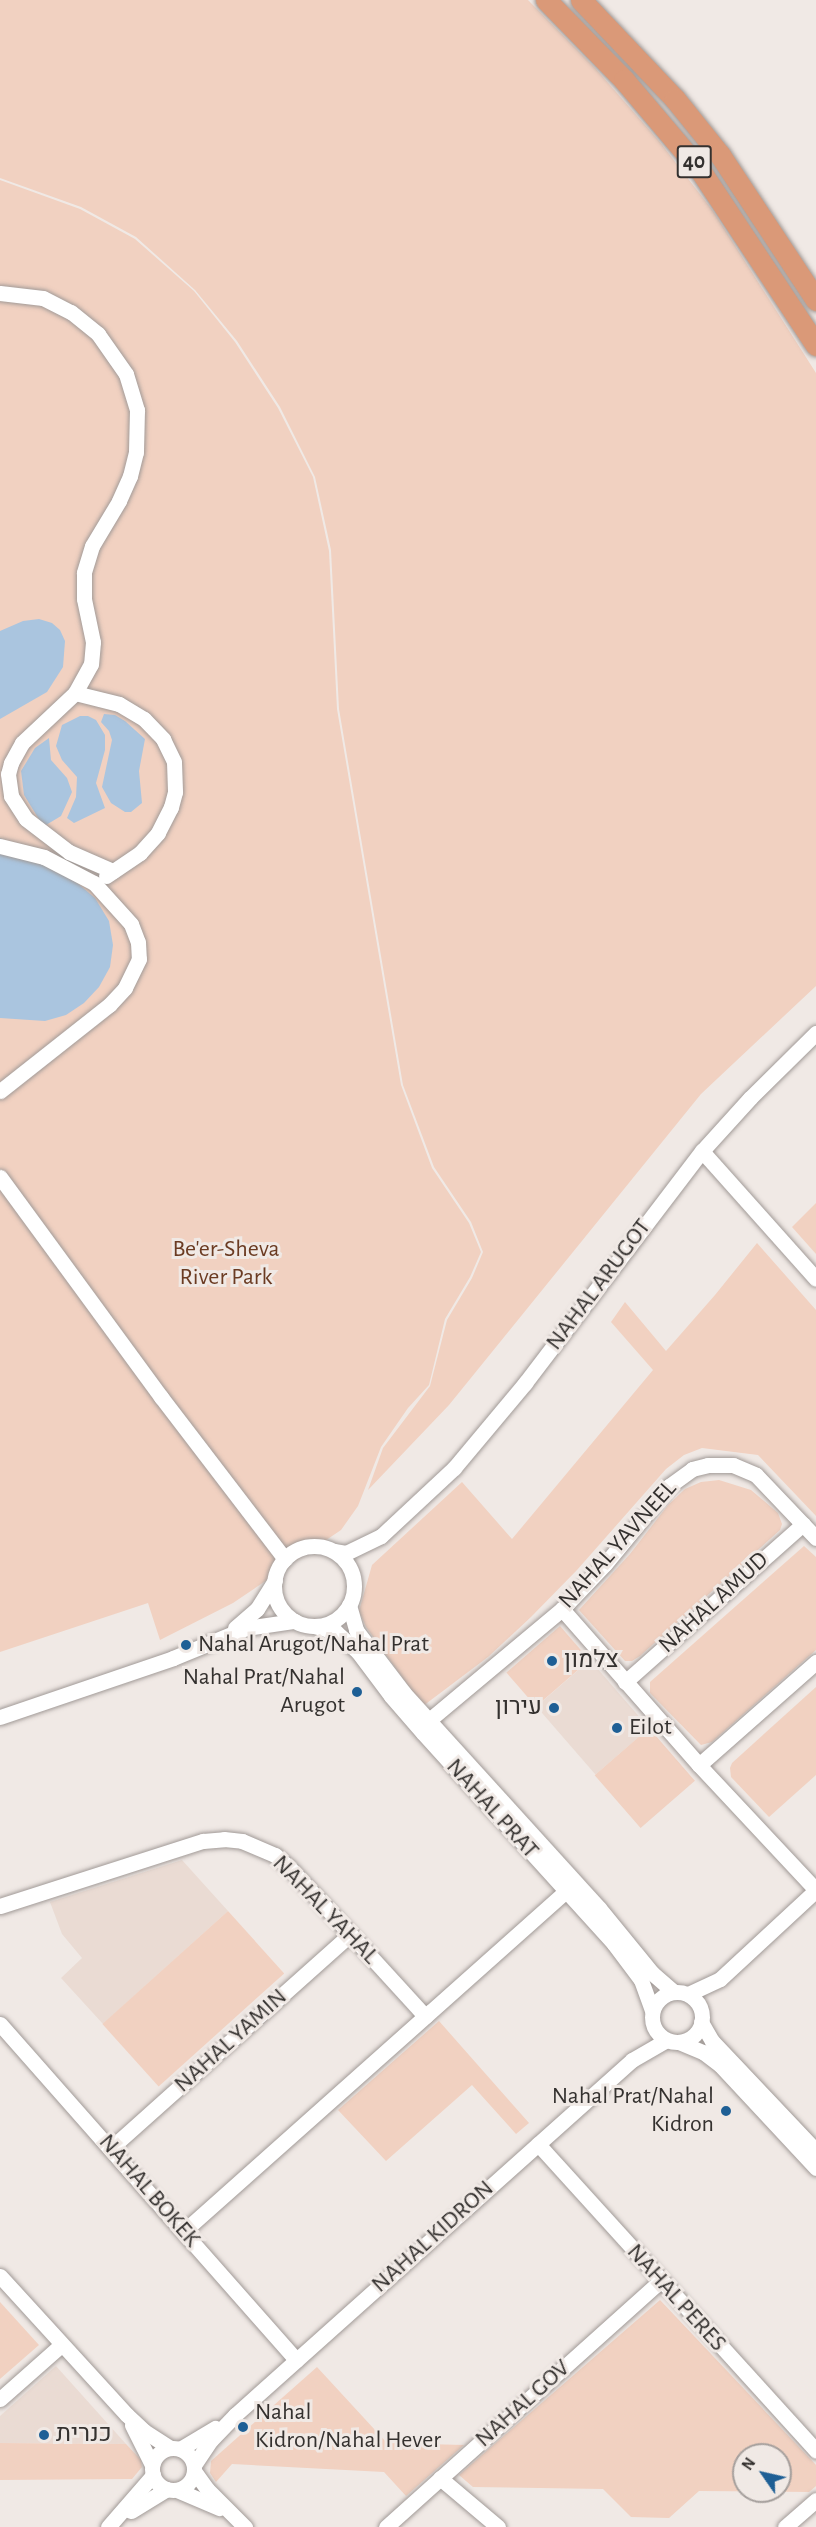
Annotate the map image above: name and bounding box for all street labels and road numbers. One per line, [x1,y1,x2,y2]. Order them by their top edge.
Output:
road number: 40 [676,143,712,181]
street label: NAHAL ARUGOT [540,1214,658,1356]
street label: NAHAL YAVNEEL [553,1475,683,1615]
street label: NAHAL AMUD [653,1546,775,1660]
street label: NAHAL PRAT [440,1753,544,1865]
street label: NAHAL YAHAL [266,1850,384,1970]
street label: NAHAL YAMIN [169,1983,293,2099]
street label: NAHAL BOKEK [92,2129,206,2253]
street label: NAHAL KIDRON [366,2175,500,2299]
street label: NAHAL PERES [620,2238,732,2358]
street label: NAHAL GOV [470,2354,576,2454]

